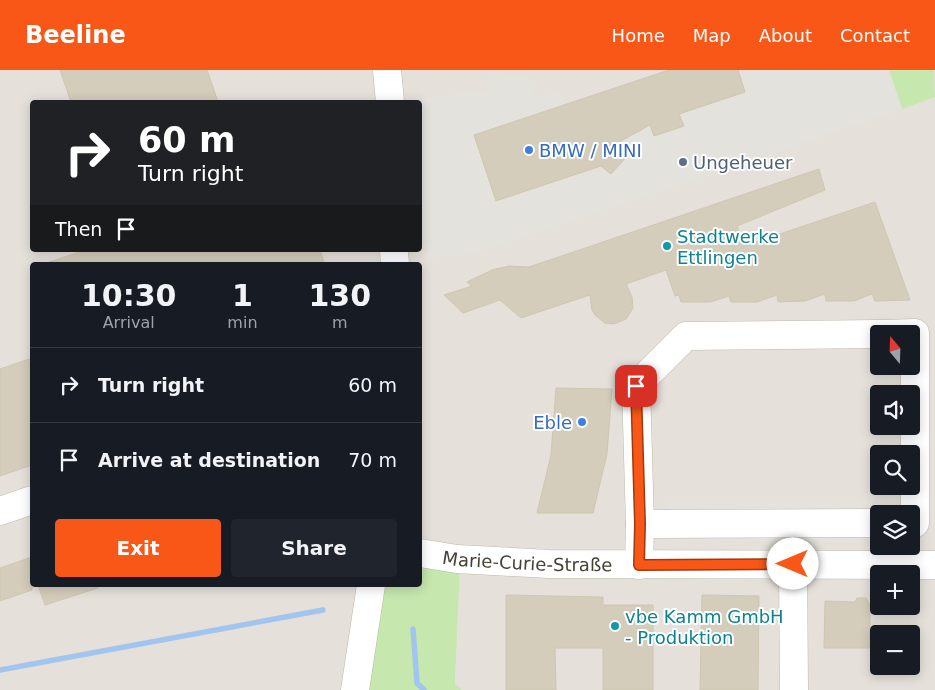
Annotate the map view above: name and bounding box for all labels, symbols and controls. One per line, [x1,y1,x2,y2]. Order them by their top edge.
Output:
text: Beeline [25,21,126,49]
text: Home [612,25,665,46]
text: Map [693,25,731,46]
text: About [759,25,812,46]
text: Contact [840,25,910,46]
icon: right [55,120,120,185]
text: 60 m [138,120,235,160]
place label: BMW / MINI [539,140,642,161]
marker: BMW / MINI [523,144,535,156]
place label: Ungeheuer [693,152,793,173]
marker: Ungeheuer [677,156,689,168]
text: Turn right [138,161,243,186]
icon: arrive [112,215,140,243]
text: Then [55,218,102,240]
place label: Stadtwerke Ettlingen [677,226,779,268]
marker: Stadtwerke Ettlingen [661,240,673,252]
text: 10:30 [81,278,176,313]
text: 1 [232,278,253,313]
text: 130 [308,278,371,313]
text: Arrival [103,313,155,332]
text: min [227,313,258,332]
text: m [332,313,348,332]
north arrow [870,325,920,375]
map controls [870,325,920,675]
pin [615,365,657,407]
icon: right [55,371,83,399]
icon: arrive [622,372,650,400]
text: Turn right [98,374,204,396]
text: 60 m [348,374,397,396]
button: sound [870,385,920,435]
place label: Eble [533,412,572,433]
marker: Eble [576,416,588,428]
button: search [870,445,920,495]
icon: arrive [55,446,83,474]
text: Arrive at destination [98,449,320,471]
text: 70 m [348,449,397,471]
button: layers [870,505,920,555]
button: Exit [55,519,221,577]
button: Share [231,519,397,577]
position arrow [766,537,818,589]
street label: Marie-Curie-Straße [441,546,612,575]
button: + [870,565,920,615]
place label: vbe Kamm GmbH - Produktion [625,606,784,648]
marker: vbe Kamm GmbH - Produktion [609,620,621,632]
button: − [870,625,920,675]

